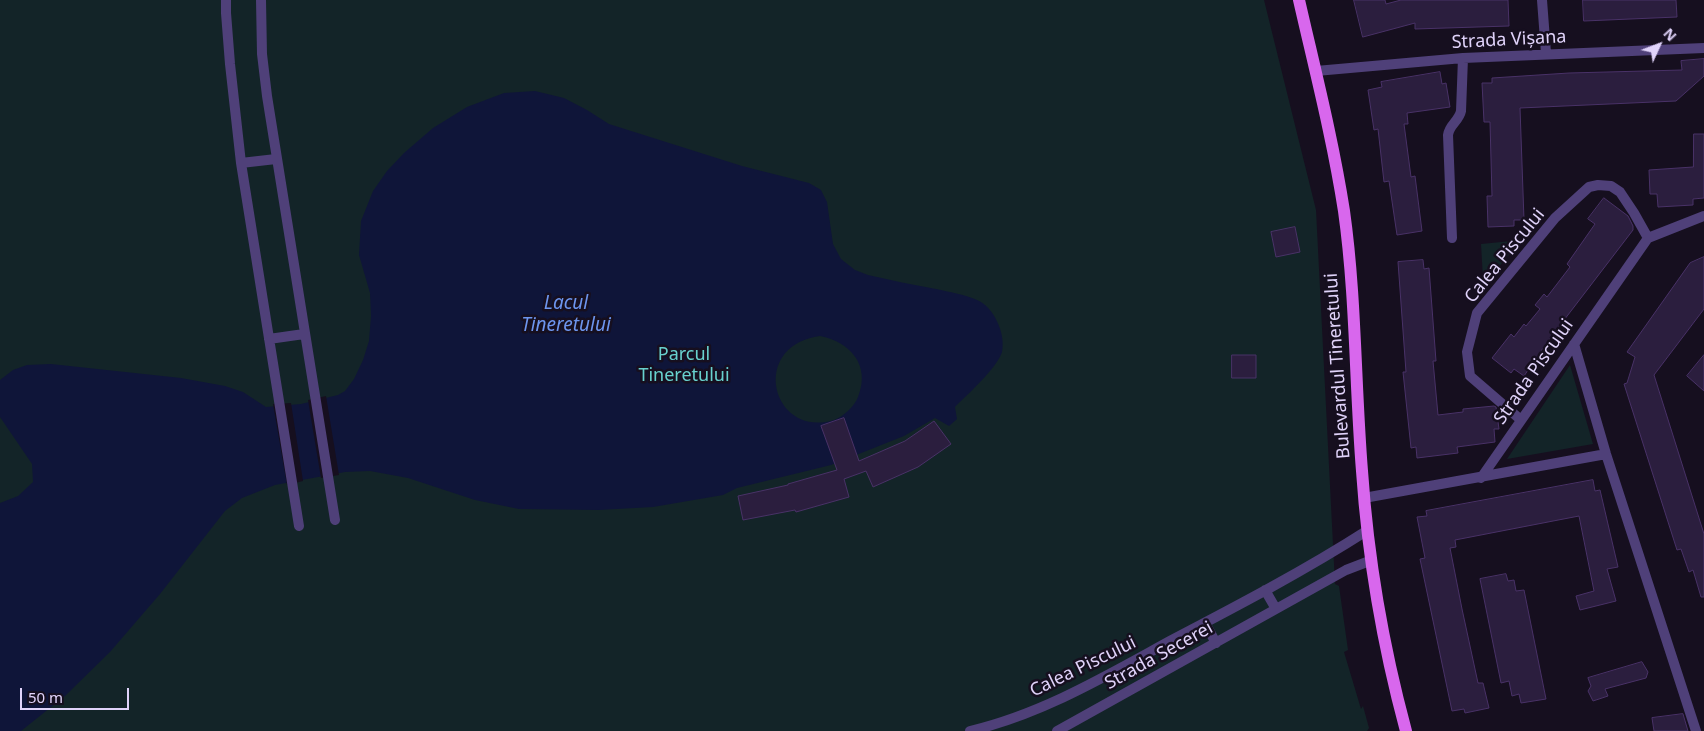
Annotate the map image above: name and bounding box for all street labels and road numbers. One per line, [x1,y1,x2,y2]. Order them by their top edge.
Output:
street label: Strada Vișana [1451,26,1567,54]
street label: Calea Piscului [1460,204,1550,308]
street label: Bulevardul Tineretului [1321,272,1355,460]
street label: Strada Piscului [1490,315,1578,429]
street label: Strada Secerei [1101,617,1217,695]
street label: Calea Piscului [1026,632,1140,702]

